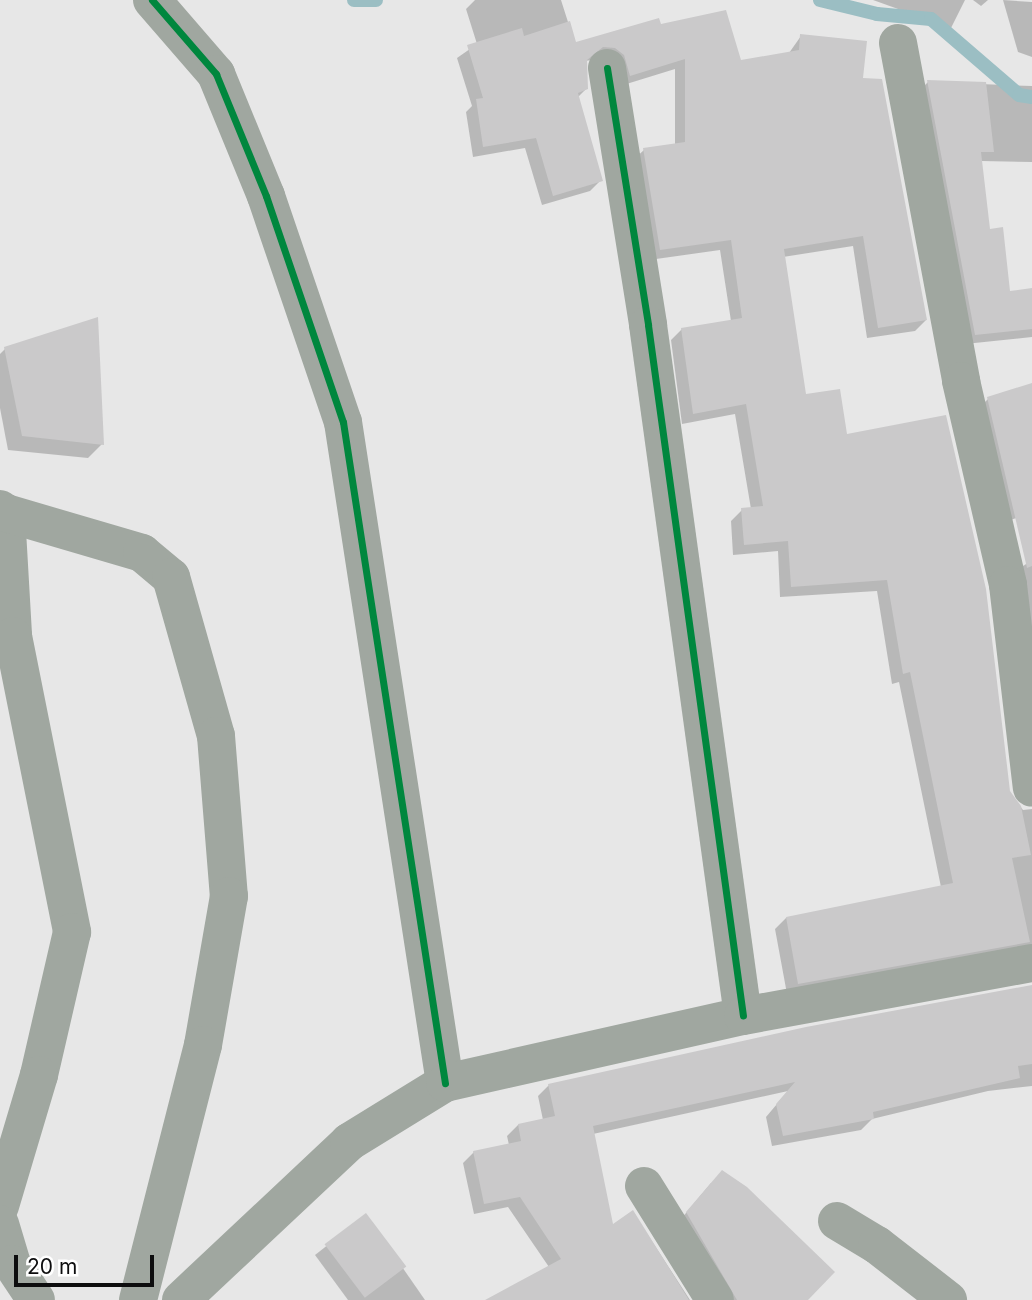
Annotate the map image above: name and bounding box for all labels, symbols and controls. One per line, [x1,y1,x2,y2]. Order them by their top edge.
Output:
scale bar [18,1240,158,1284]
text: 20 m [27,1254,77,1279]

